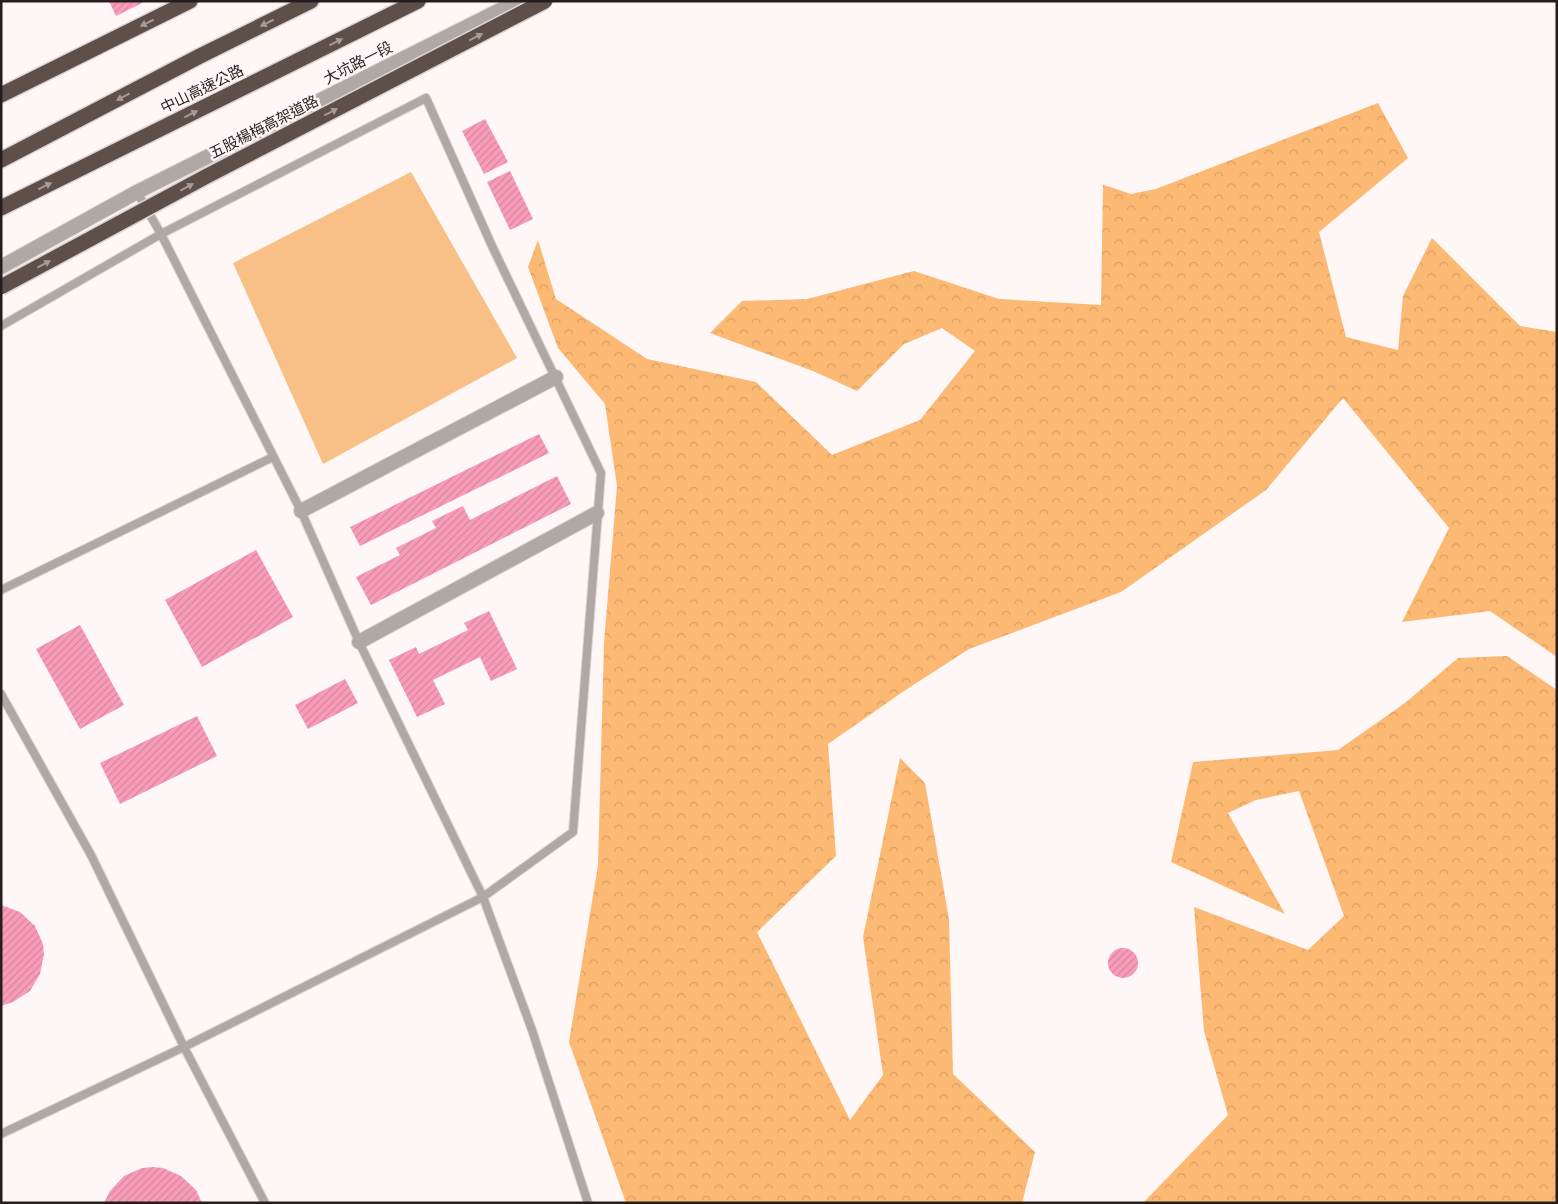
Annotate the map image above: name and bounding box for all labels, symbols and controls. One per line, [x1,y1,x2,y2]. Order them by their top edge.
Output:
one-way arrow [139,19,154,27]
one-way arrow [260,19,275,27]
one-way arrow [468,33,483,41]
street label: 大坑路一段 [320,38,396,88]
one-way arrow [329,38,343,46]
street label: 中山高速公路 [158,61,246,117]
street label: 五股楊梅高架道路 [206,92,322,162]
one-way arrow [115,93,130,101]
one-way arrow [324,108,338,116]
one-way arrow [183,110,198,118]
one-way arrow [38,182,52,190]
one-way arrow [180,182,194,191]
one-way arrow [37,260,51,268]

